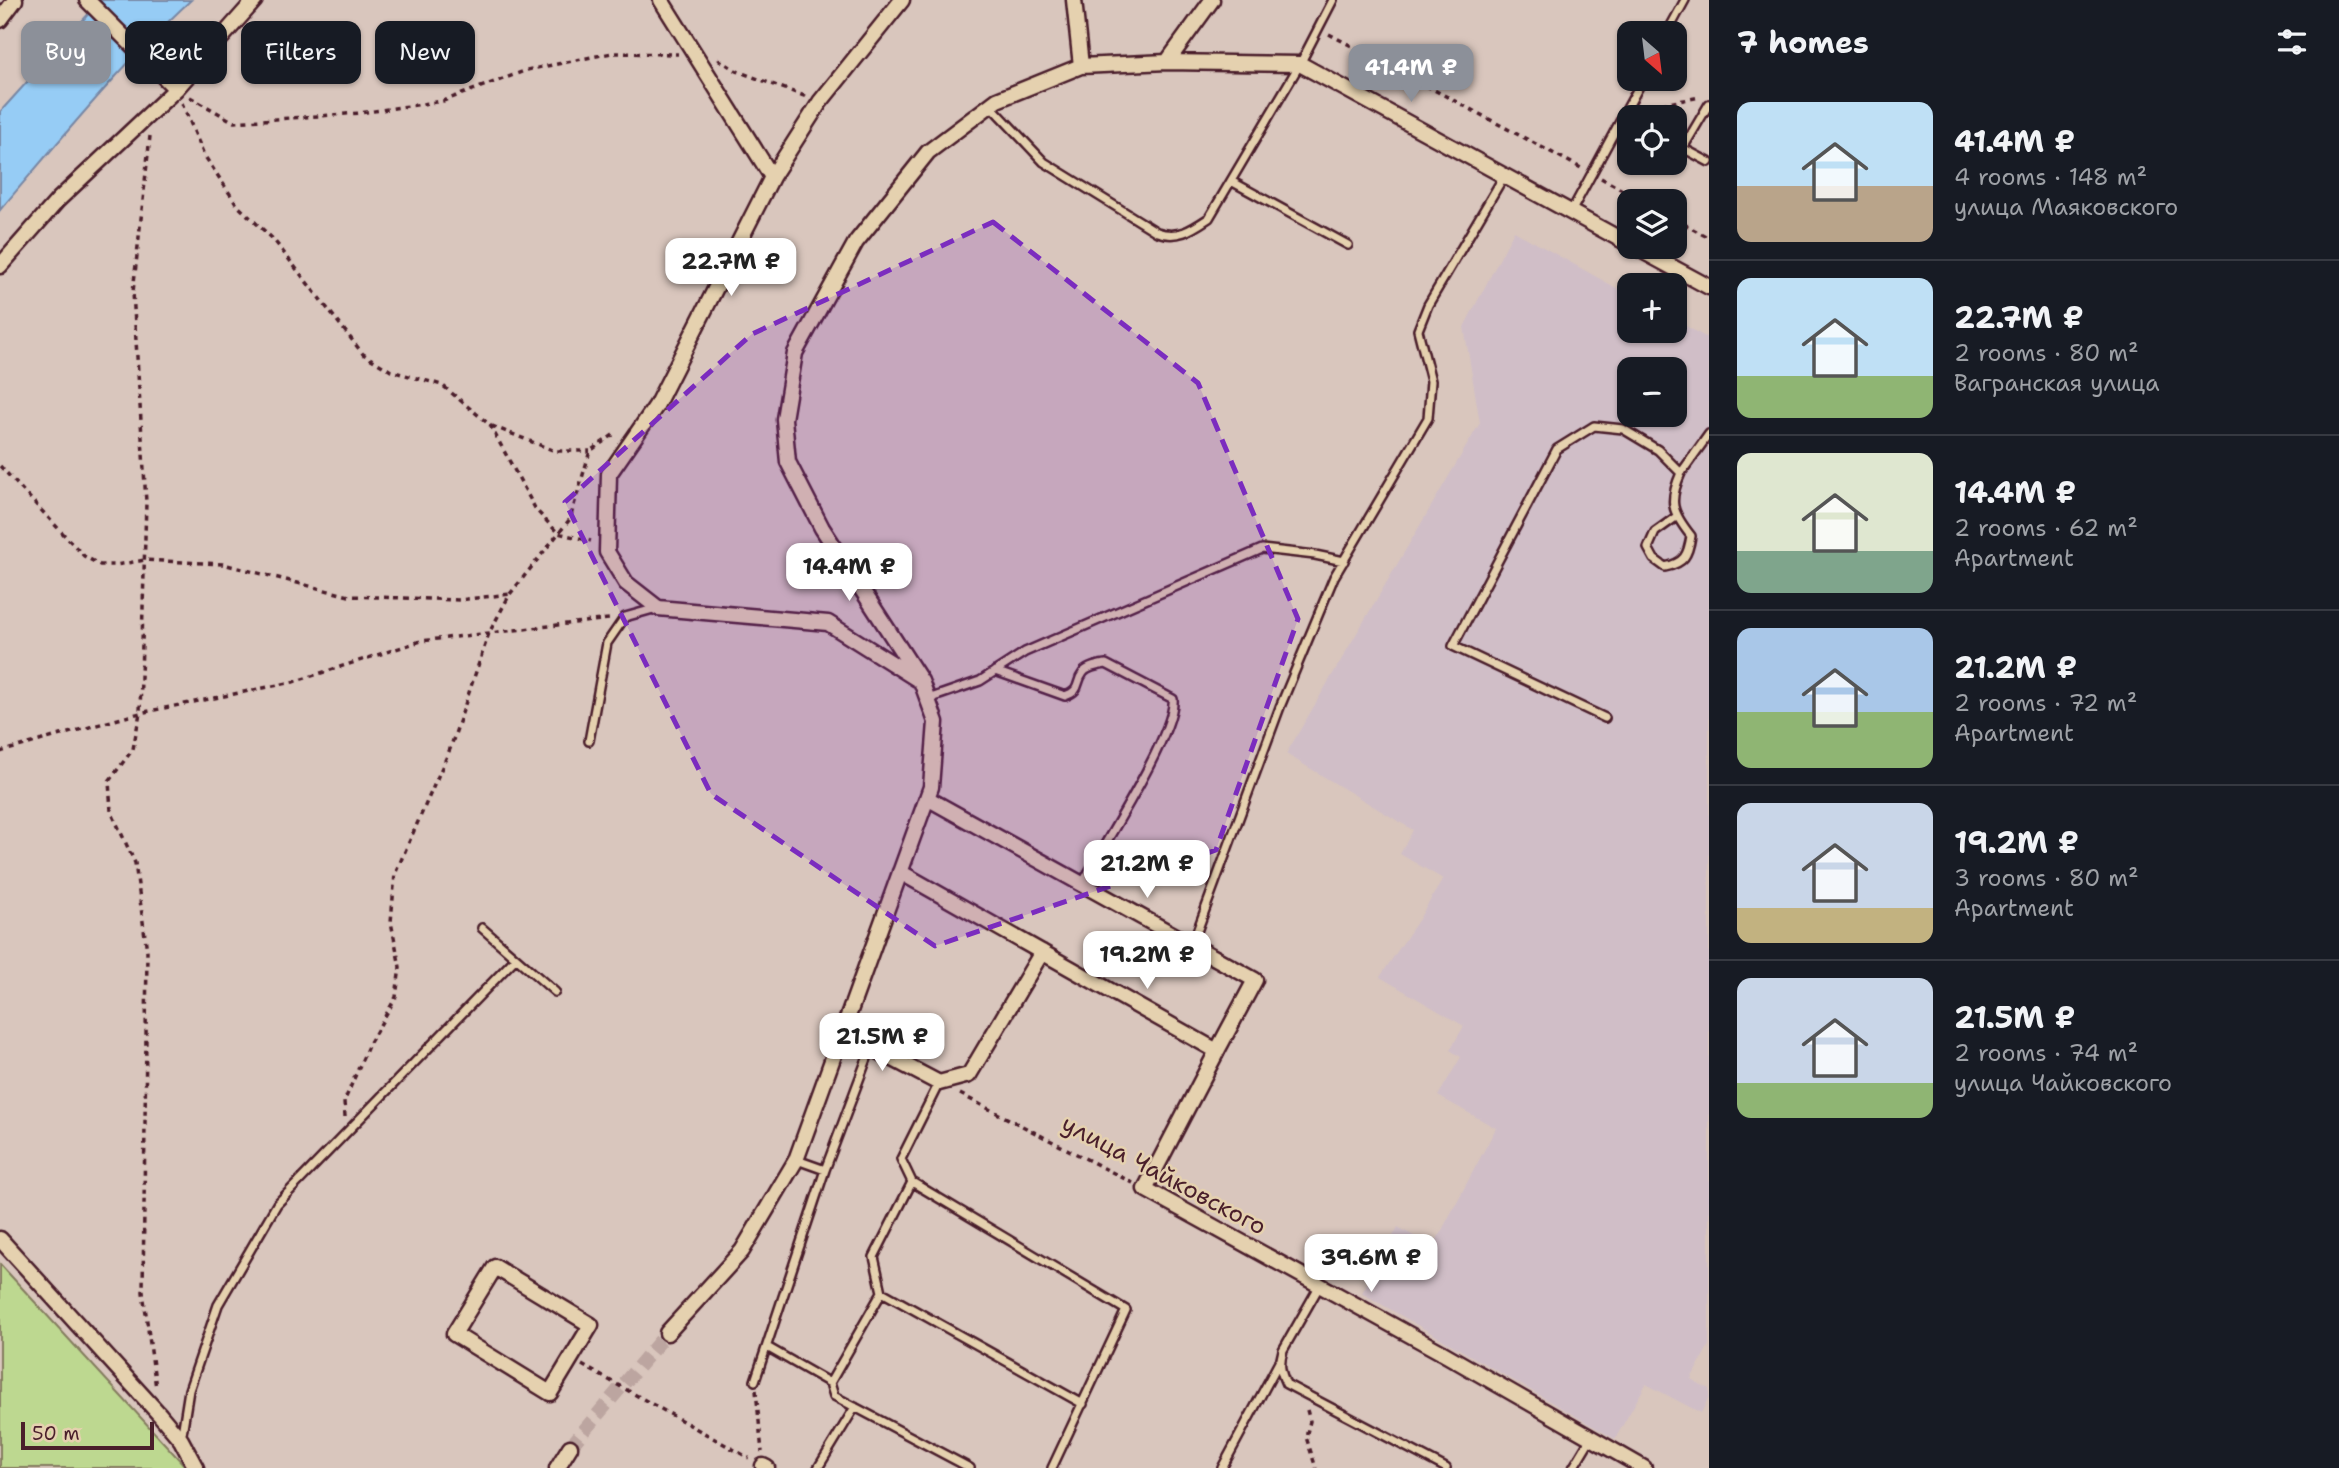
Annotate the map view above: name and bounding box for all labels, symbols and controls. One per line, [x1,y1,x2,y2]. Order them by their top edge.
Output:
chip: Buy [21,21,111,84]
chip: Rent [125,21,227,84]
chip: Filters [241,21,361,84]
chip: New [375,21,475,84]
north arrow [1617,21,1687,91]
map controls [1617,21,1687,427]
text: 7 homes [1737,22,1869,63]
icon: filters [2273,23,2311,61]
pin: 41.4M ₽ [1346,44,1476,104]
text: 41.4M ₽ [1365,52,1457,82]
button: locate [1617,105,1687,175]
text: 41.4M ₽ [1954,121,2075,162]
icon: home [1793,130,1877,214]
text: 4 rooms · 148 m² [1954,162,2147,192]
button: layers [1617,189,1687,259]
text: улица Маяковского [1954,192,2178,222]
pin: 22.7M ₽ [666,238,796,298]
text: 22.7M ₽ [681,246,781,276]
button: + [1617,273,1687,343]
text: 22.7M ₽ [1954,297,2084,338]
icon: home [1793,306,1877,390]
text: 2 rooms · 80 m² [1954,338,2139,368]
button: − [1617,357,1687,427]
text: Вагранская улица [1954,368,2160,398]
text: 14.4M ₽ [1954,472,2076,513]
icon: home [1793,481,1877,565]
text: 2 rooms · 62 m² [1954,513,2138,543]
text: Apartment [1954,543,2074,573]
pin: 14.4M ₽ [784,544,914,603]
text: 14.4M ₽ [802,551,896,581]
text: 21.2M ₽ [1954,647,2077,688]
icon: home [1793,656,1877,740]
text: 2 rooms · 72 m² [1954,688,2137,718]
text: Apartment [1954,718,2074,748]
text: 19.2M ₽ [1954,822,2079,863]
icon: home [1793,831,1877,915]
pin: 21.2M ₽ [1082,841,1212,900]
text: 21.2M ₽ [1100,848,1194,878]
text: 3 rooms · 80 m² [1954,863,2139,893]
text: Apartment [1954,893,2074,923]
pin: 19.2M ₽ [1082,932,1212,991]
text: 19.2M ₽ [1099,939,1195,969]
text: 21.5M ₽ [1954,997,2075,1038]
icon: home [1793,1006,1877,1090]
pin: 21.5M ₽ [817,1014,947,1073]
text: 21.5M ₽ [835,1021,929,1051]
text: 2 rooms · 74 m² [1954,1038,2138,1068]
text: улица Чайковского [1954,1068,2172,1098]
street label: улица Чайковского [1056,1107,1272,1243]
pin: 39.6M ₽ [1306,1234,1436,1294]
text: 39.6M ₽ [1320,1242,1422,1272]
scale bar [21,1419,154,1451]
text: 50 m [32,1421,80,1446]

